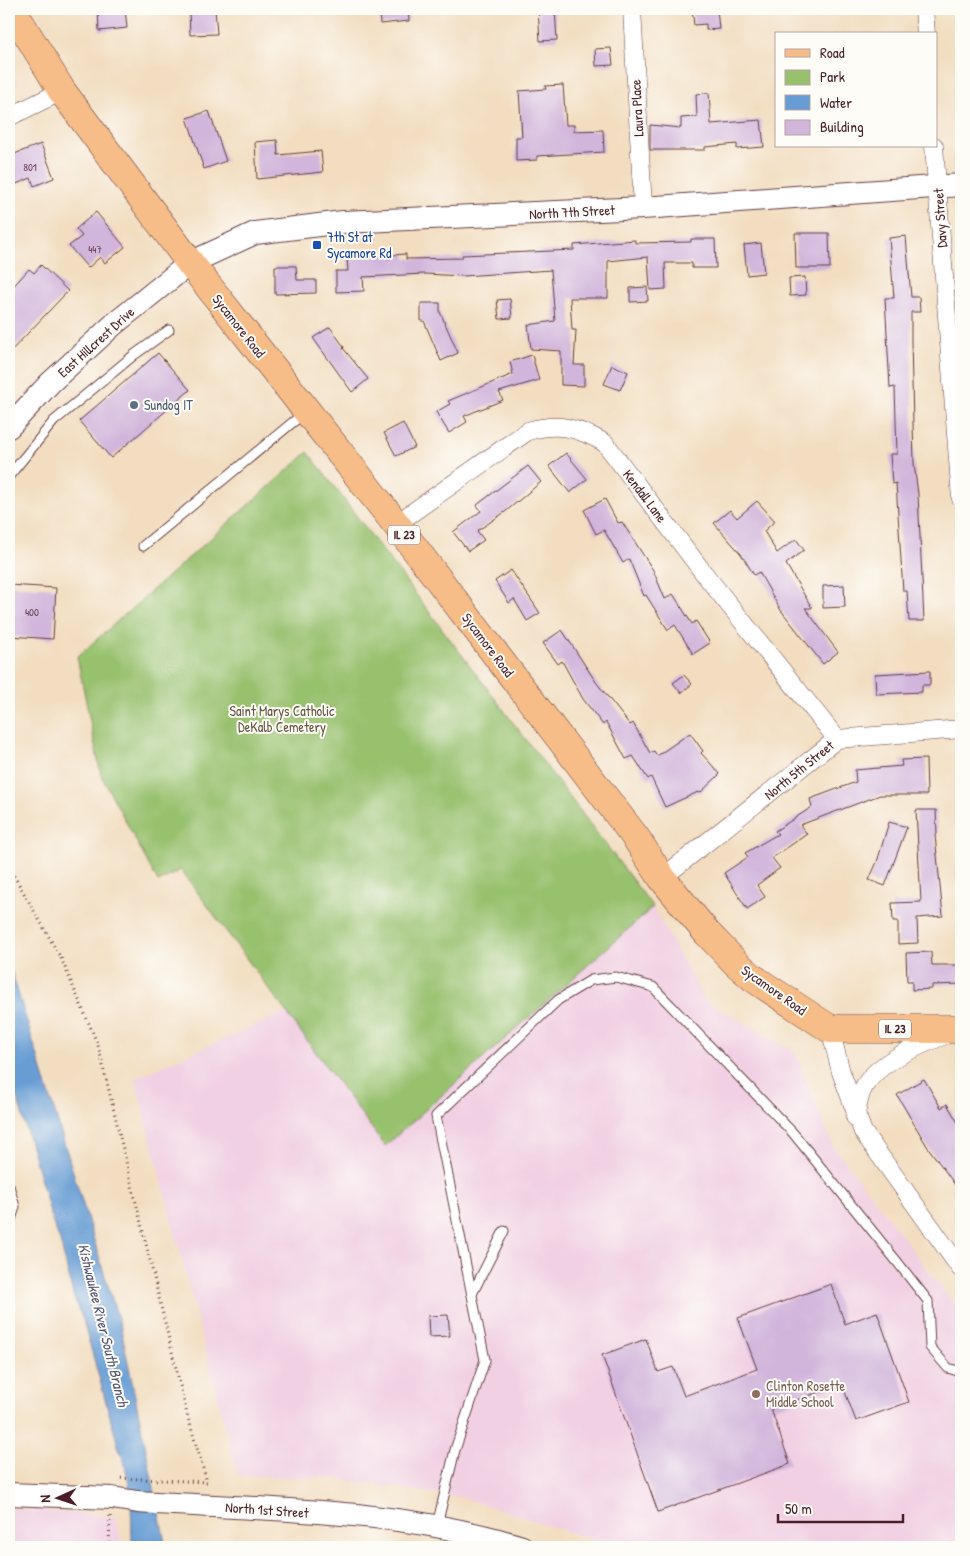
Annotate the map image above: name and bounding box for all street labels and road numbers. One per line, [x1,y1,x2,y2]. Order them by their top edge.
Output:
street label: Laura Place [625,78,647,137]
street label: Davy Street [928,187,952,248]
street label: North 7th Street [529,200,616,223]
street label: Sycamore Road [208,290,270,362]
street label: East Hillcrest Drive [53,302,138,381]
street label: Kendall Lane [619,465,672,527]
road number: IL 23 [388,526,420,544]
street label: Sycamore Road [457,609,519,682]
street label: North 5th Street [760,735,838,804]
street label: Sycamore Road [737,960,811,1020]
road number: IL 23 [879,1020,911,1038]
street label: North 1st Street [225,1497,310,1522]

